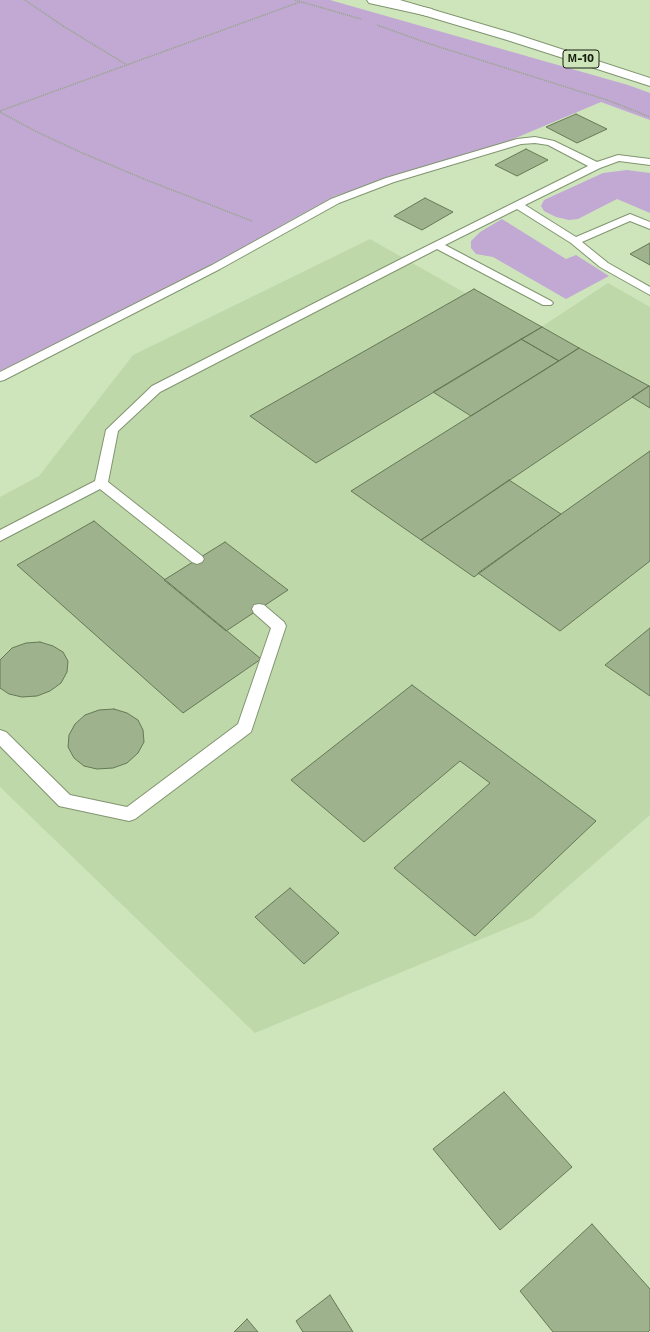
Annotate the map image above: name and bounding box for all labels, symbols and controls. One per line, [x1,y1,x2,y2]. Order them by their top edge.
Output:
road number: М-10 [563,50,599,68]

